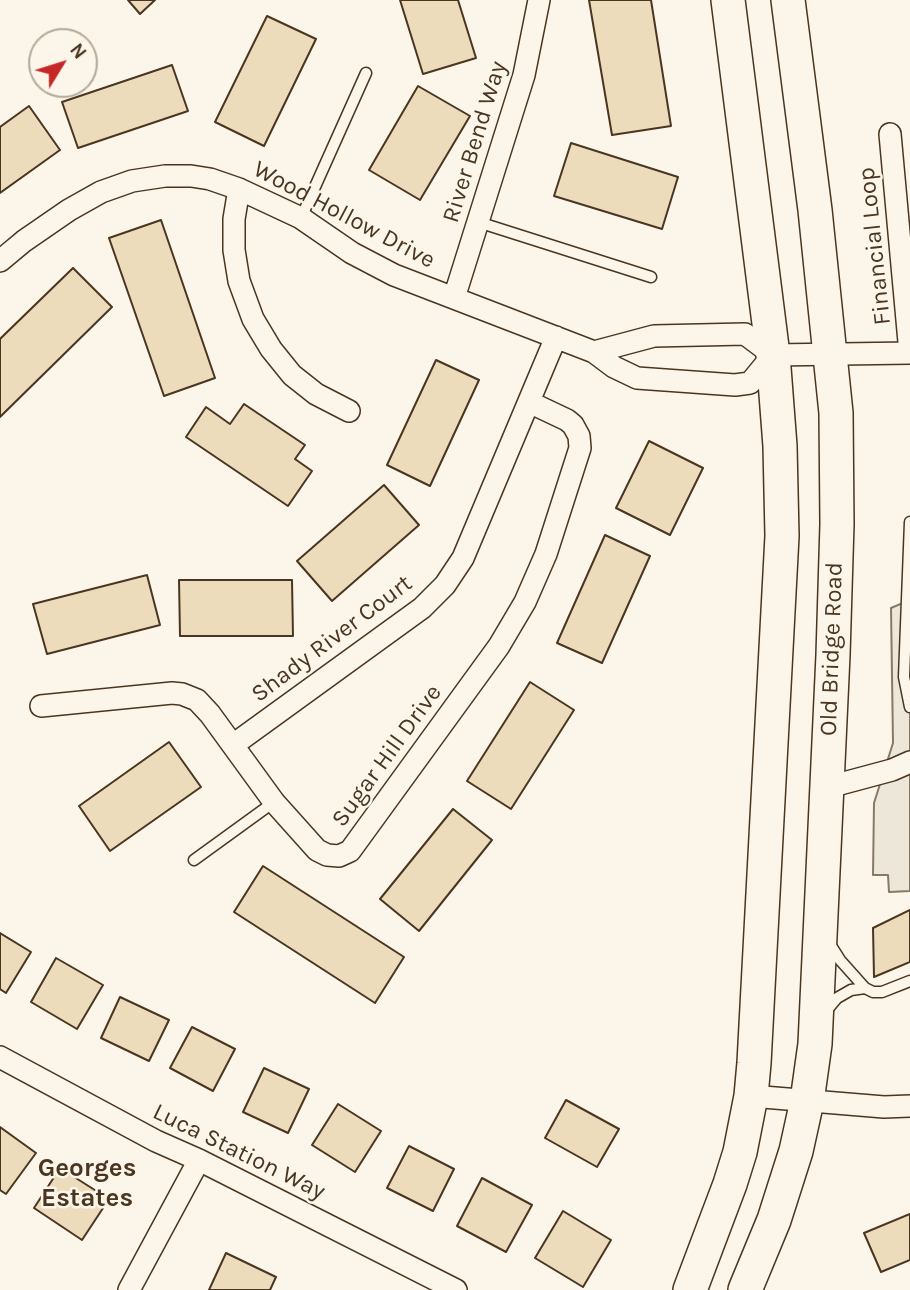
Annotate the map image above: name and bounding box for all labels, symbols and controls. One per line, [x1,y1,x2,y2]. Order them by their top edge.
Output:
north arrow [28,28,98,98]
text: N [65,39,91,63]
street label: River Bend Way [437,58,513,226]
street label: Wood Hollow Drive [248,155,440,275]
street label: Financial Loop [852,166,898,326]
street label: Old Bridge Road [815,562,849,736]
street label: Shady River Court [246,569,418,709]
street label: Sugar Hill Drive [326,679,448,833]
street label: Luca Station Way [148,1098,330,1206]
district label: Georges Estates [38,1153,136,1214]

